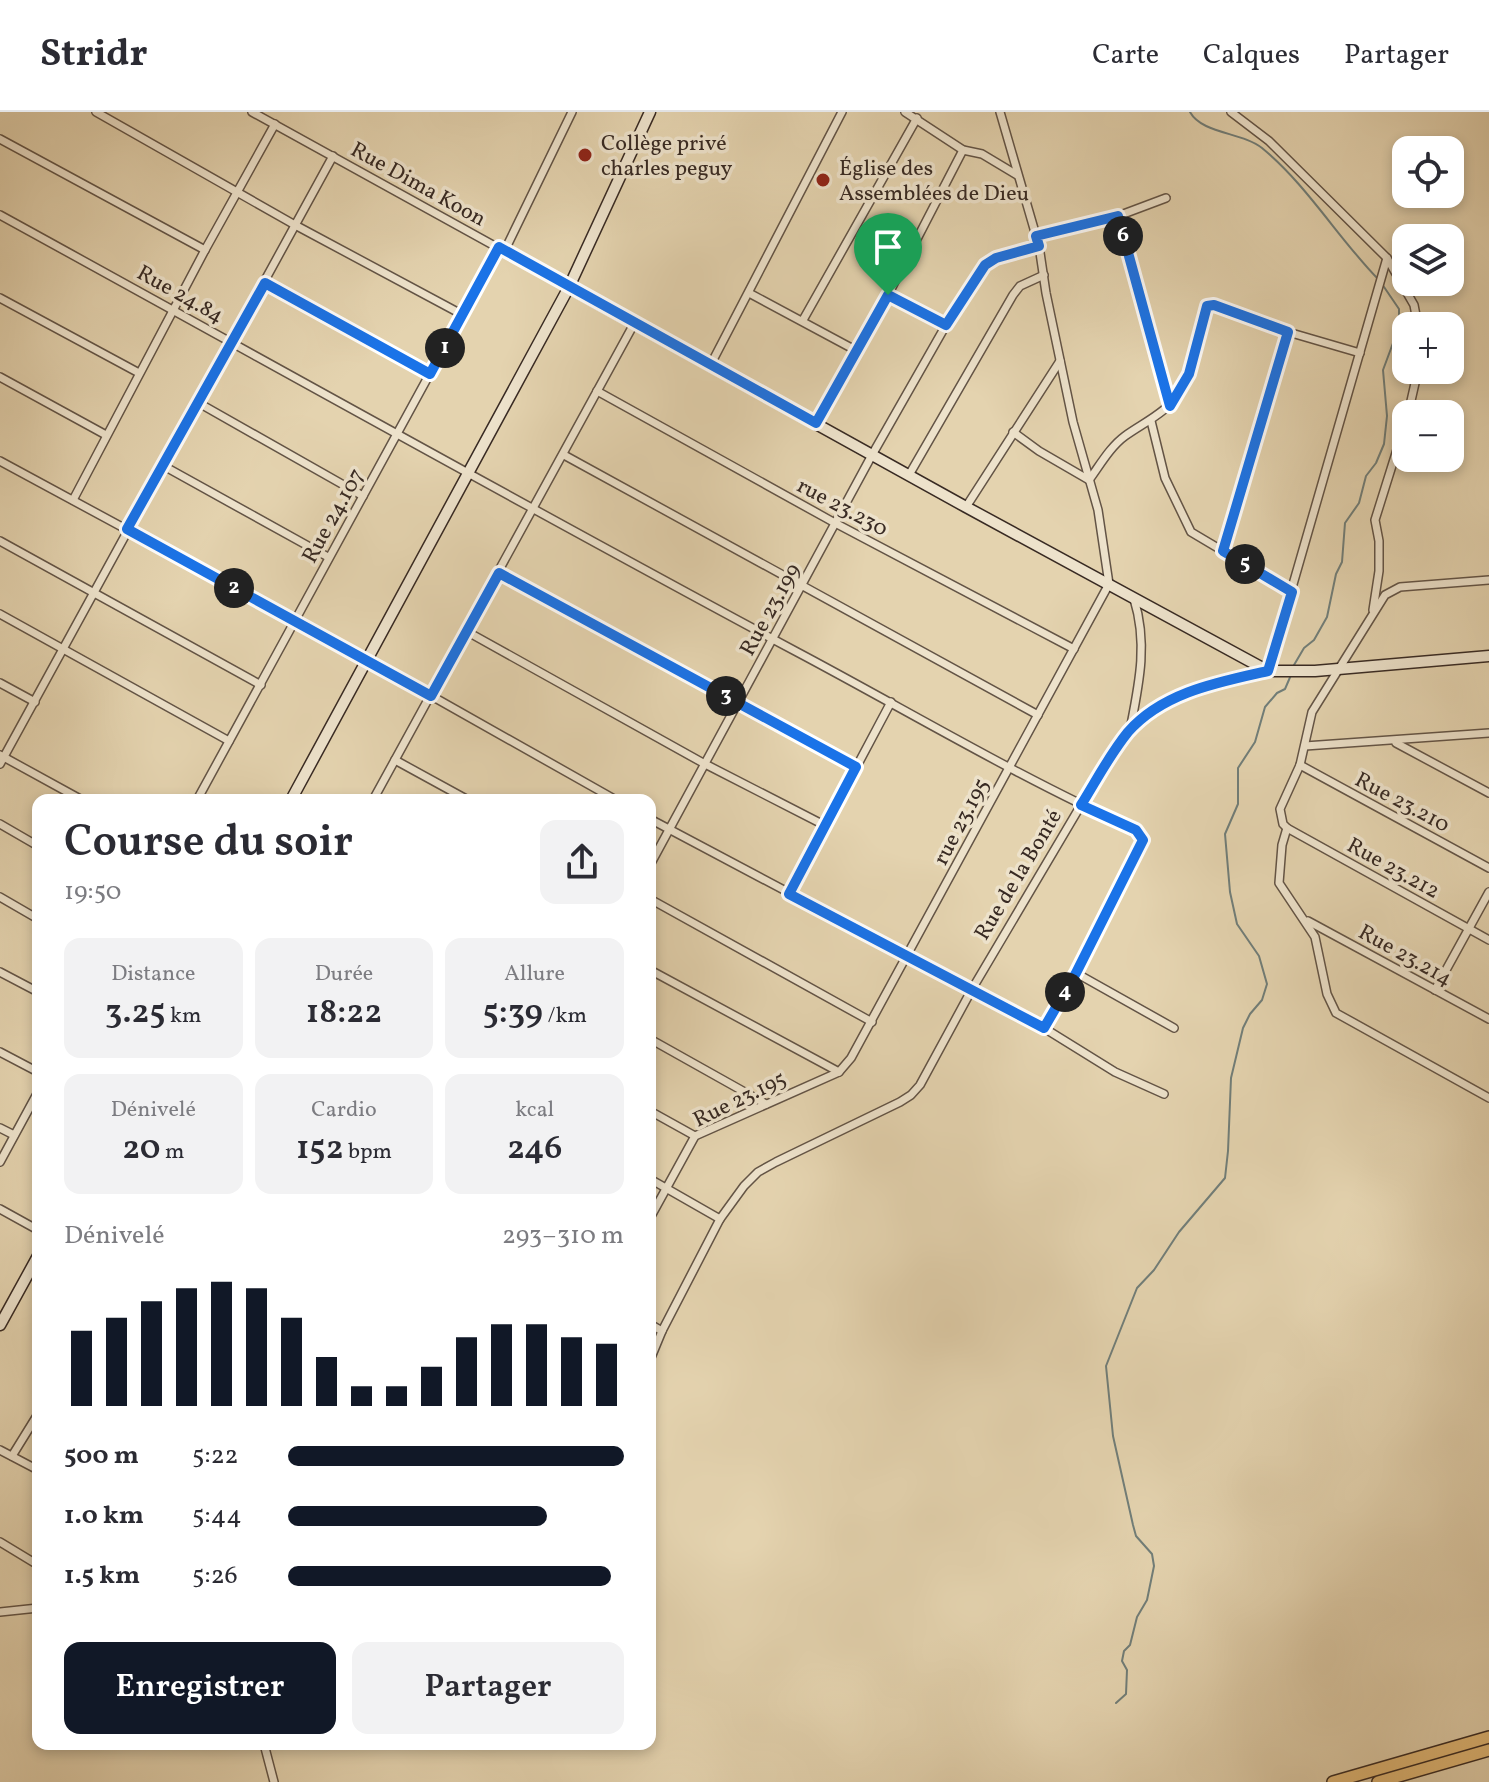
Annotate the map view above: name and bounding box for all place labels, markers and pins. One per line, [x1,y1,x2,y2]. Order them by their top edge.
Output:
place label: Collège privé charles peguy [601,129,732,185]
marker: Collège privé charles peguy [576,146,594,164]
place label: Église des Assemblées de Dieu [839,154,1029,210]
marker: Église des Assemblées de Dieu [814,171,832,189]
pin [854,213,922,295]
pin: 6 [1103,216,1143,256]
pin: 1 [425,328,465,368]
pin: 5 [1225,544,1265,584]
pin: 2 [214,568,254,608]
pin: 3 [706,676,746,716]
pin: 4 [1045,972,1085,1012]

